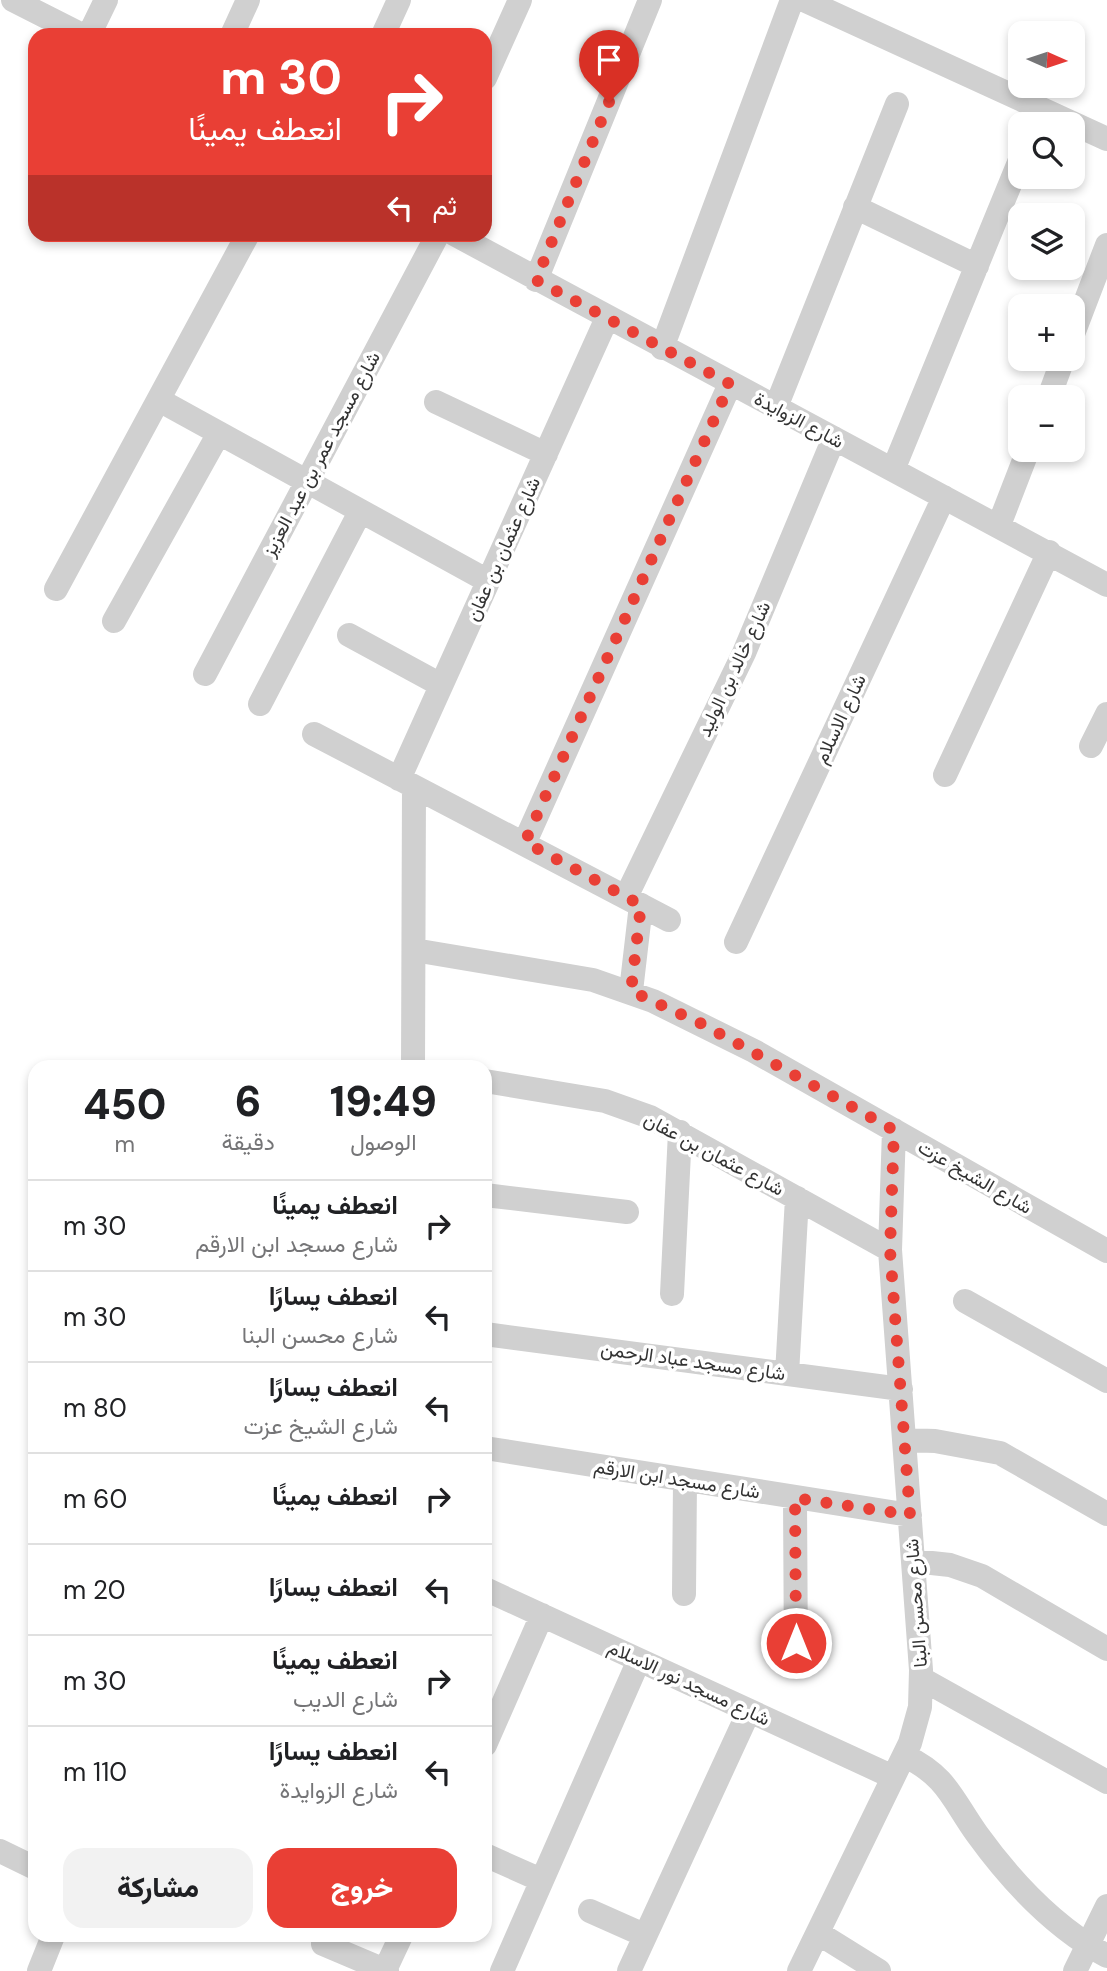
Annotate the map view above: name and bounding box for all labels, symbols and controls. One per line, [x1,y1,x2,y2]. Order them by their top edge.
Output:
north arrow [1008,21,1085,98]
map controls [1008,21,1085,462]
pin [579,30,639,102]
icon: arrive [590,41,628,79]
text: 30 m [220,45,342,109]
icon: right [366,56,457,147]
text: انعطف يمينًا [188,108,342,150]
button: search [1008,112,1085,189]
icon: left [381,189,419,227]
text: ثم [433,189,457,223]
button: layers [1008,203,1085,280]
button: + [1008,294,1085,371]
street label: شارع مسجد عمر بن عبد العزيز [256,347,386,562]
button: − [1008,385,1085,462]
street label: شارع الزوايدة [750,386,848,454]
street label: شارع عثمان بن عفان [460,473,546,625]
street label: شارع خالد بن الوليد [692,597,776,741]
street label: شارع الاسلام [808,670,872,768]
text: 6 [235,1074,261,1129]
text: 19:49 [330,1074,437,1129]
text: 450 [83,1077,166,1132]
street label: شارع عثمان بن عفان [640,1107,788,1201]
text: دقيقة [221,1127,275,1157]
text: الوصول [350,1127,417,1157]
text: m [114,1129,135,1159]
street label: شارع الشيخ عزت [913,1134,1037,1221]
text: انعطف يمينًا [272,1188,398,1222]
icon: right [419,1207,457,1245]
text: 30 m [63,1209,126,1243]
text: شارع مسجد ابن الارقم [195,1229,398,1259]
text: انعطف يسارًا [269,1279,398,1313]
icon: left [419,1298,457,1336]
text: 30 m [63,1300,126,1334]
text: شارع محسن البنا [242,1320,398,1350]
street label: شارع مسجد عباد الرحمن [599,1336,787,1386]
text: انعطف يسارًا [269,1370,398,1404]
icon: left [419,1389,457,1427]
text: 80 m [63,1391,127,1425]
text: شارع الشيخ عزت [244,1411,398,1441]
street label: شارع مسجد ابن الارقم [592,1454,762,1504]
text: انعطف يمينًا [272,1479,398,1513]
icon: right [419,1480,457,1518]
text: 60 m [63,1482,127,1516]
street label: شارع محسن البنا [899,1538,933,1668]
text: انعطف يسارًا [269,1570,398,1604]
icon: left [419,1571,457,1609]
text: 20 m [63,1573,126,1607]
position arrow [759,1606,833,1680]
street label: شارع مسجد نور الاسلام [604,1634,774,1732]
text: انعطف يمينًا [272,1643,398,1677]
icon: right [419,1662,457,1700]
text: 30 m [63,1664,126,1698]
text: شارع الديب [293,1684,398,1714]
text: انعطف يسارًا [269,1734,398,1768]
icon: left [419,1753,457,1791]
text: 110 m [63,1755,127,1789]
text: شارع الزوايدة [279,1775,398,1805]
button: مشاركة [63,1848,253,1928]
button: خروج [267,1848,457,1928]

